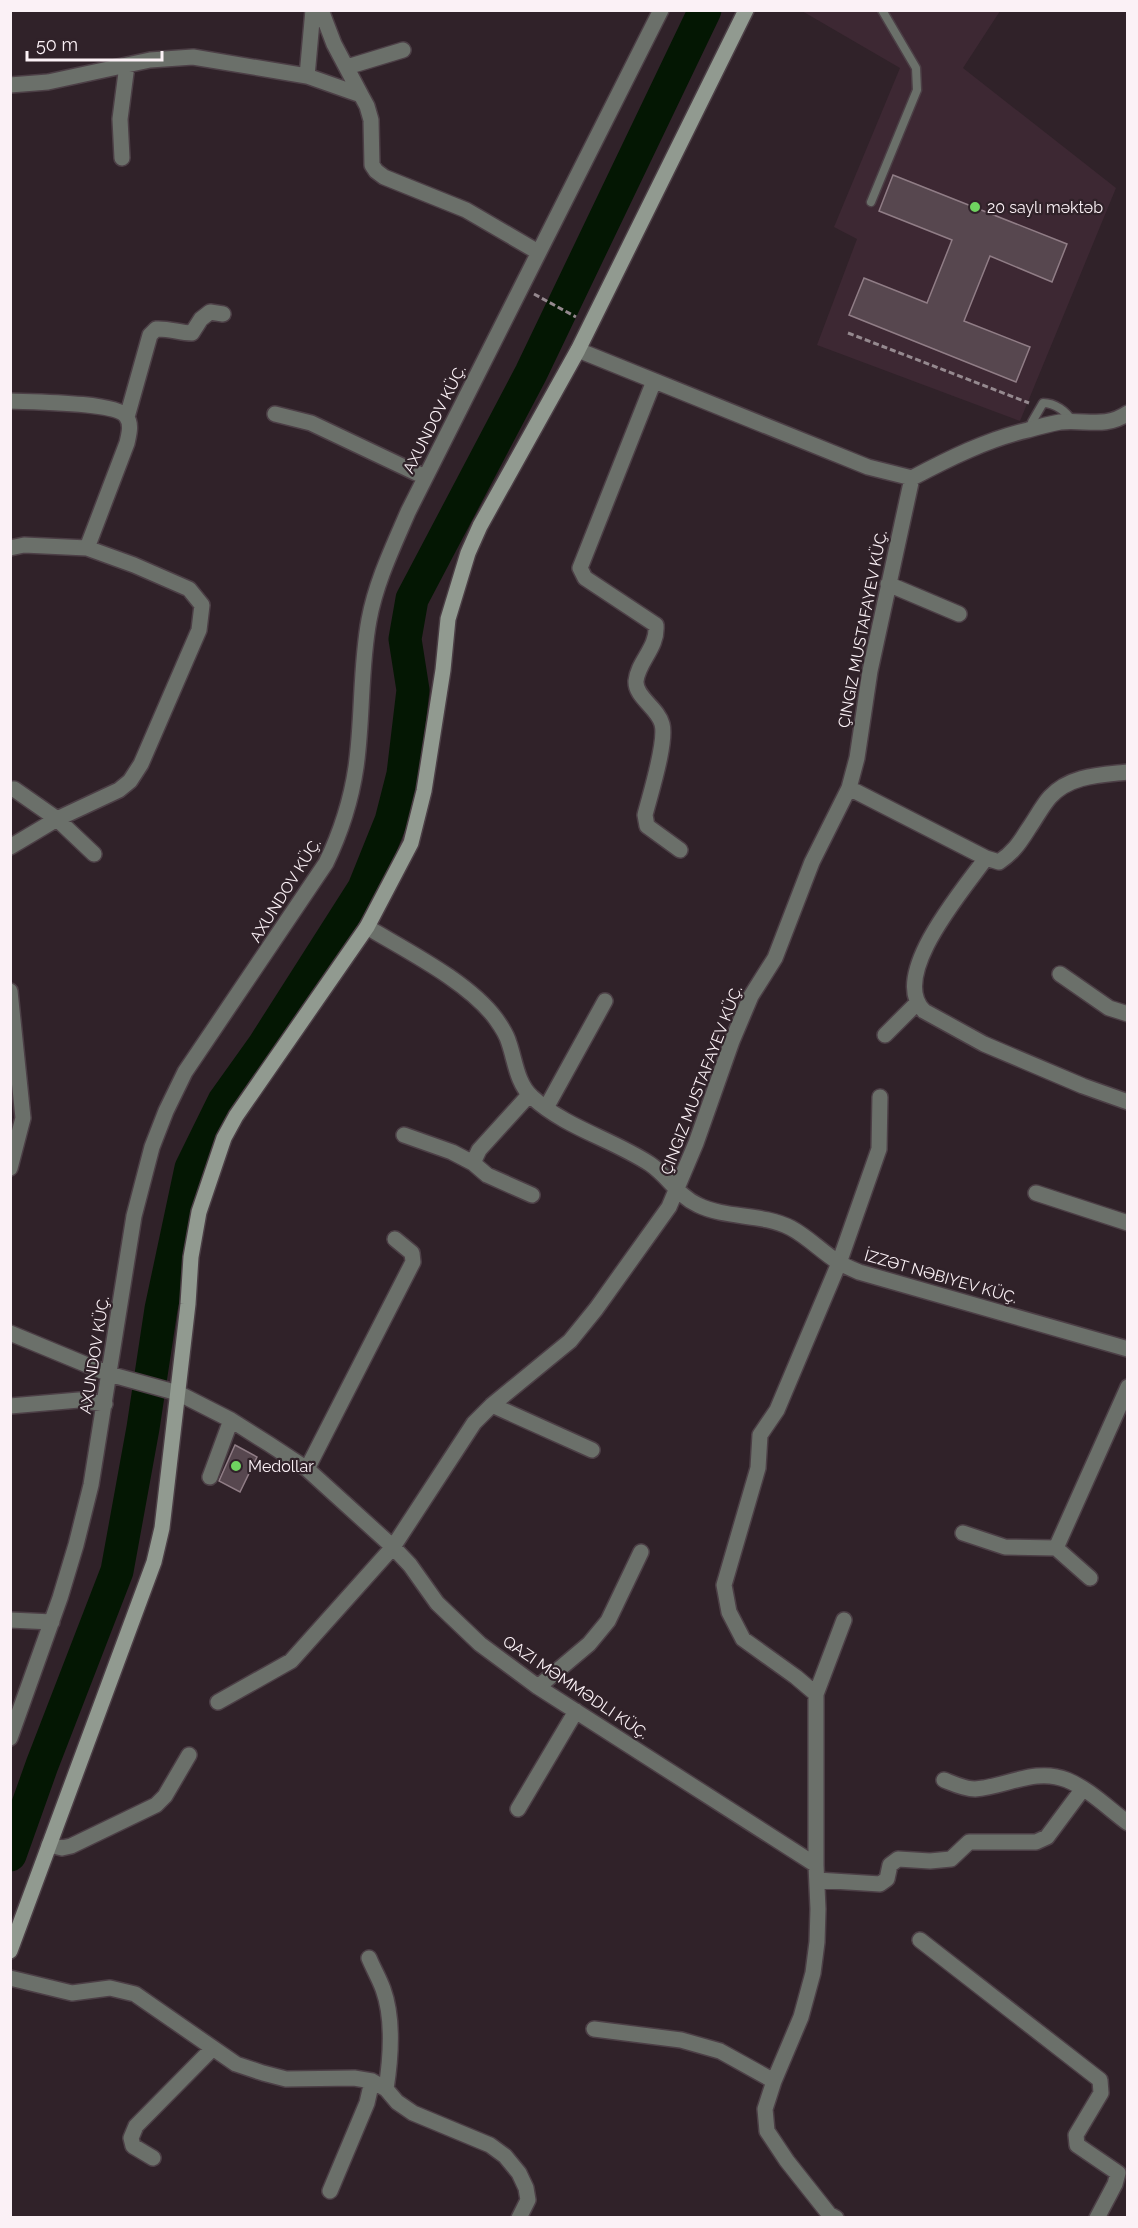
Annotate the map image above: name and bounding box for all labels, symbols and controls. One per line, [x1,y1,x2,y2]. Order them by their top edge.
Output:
scale bar [27,24,162,62]
text: 50 m [36,34,78,55]
place label: 20 saylı məktəb [987,198,1103,217]
marker: 20 saylı məktəb [968,200,982,214]
street label: AXUNDOV KÜÇ. [398,361,470,477]
street label: ÇINGIZ MUSTAFAYEV KÜÇ. [833,528,891,730]
street label: AXUNDOV KÜÇ. [245,834,325,946]
street label: ÇINGIZ MUSTAFAYEV KÜÇ. [656,983,746,1177]
street label: İZZƏT NƏBIYEV KÜÇ. [862,1245,1020,1307]
street label: AXUNDOV KÜÇ. [75,1295,113,1415]
place label: Medollar [248,1457,314,1476]
marker: Medollar [229,1459,243,1473]
street label: QAZI MƏMMƏDLI KÜÇ. [499,1631,653,1743]

